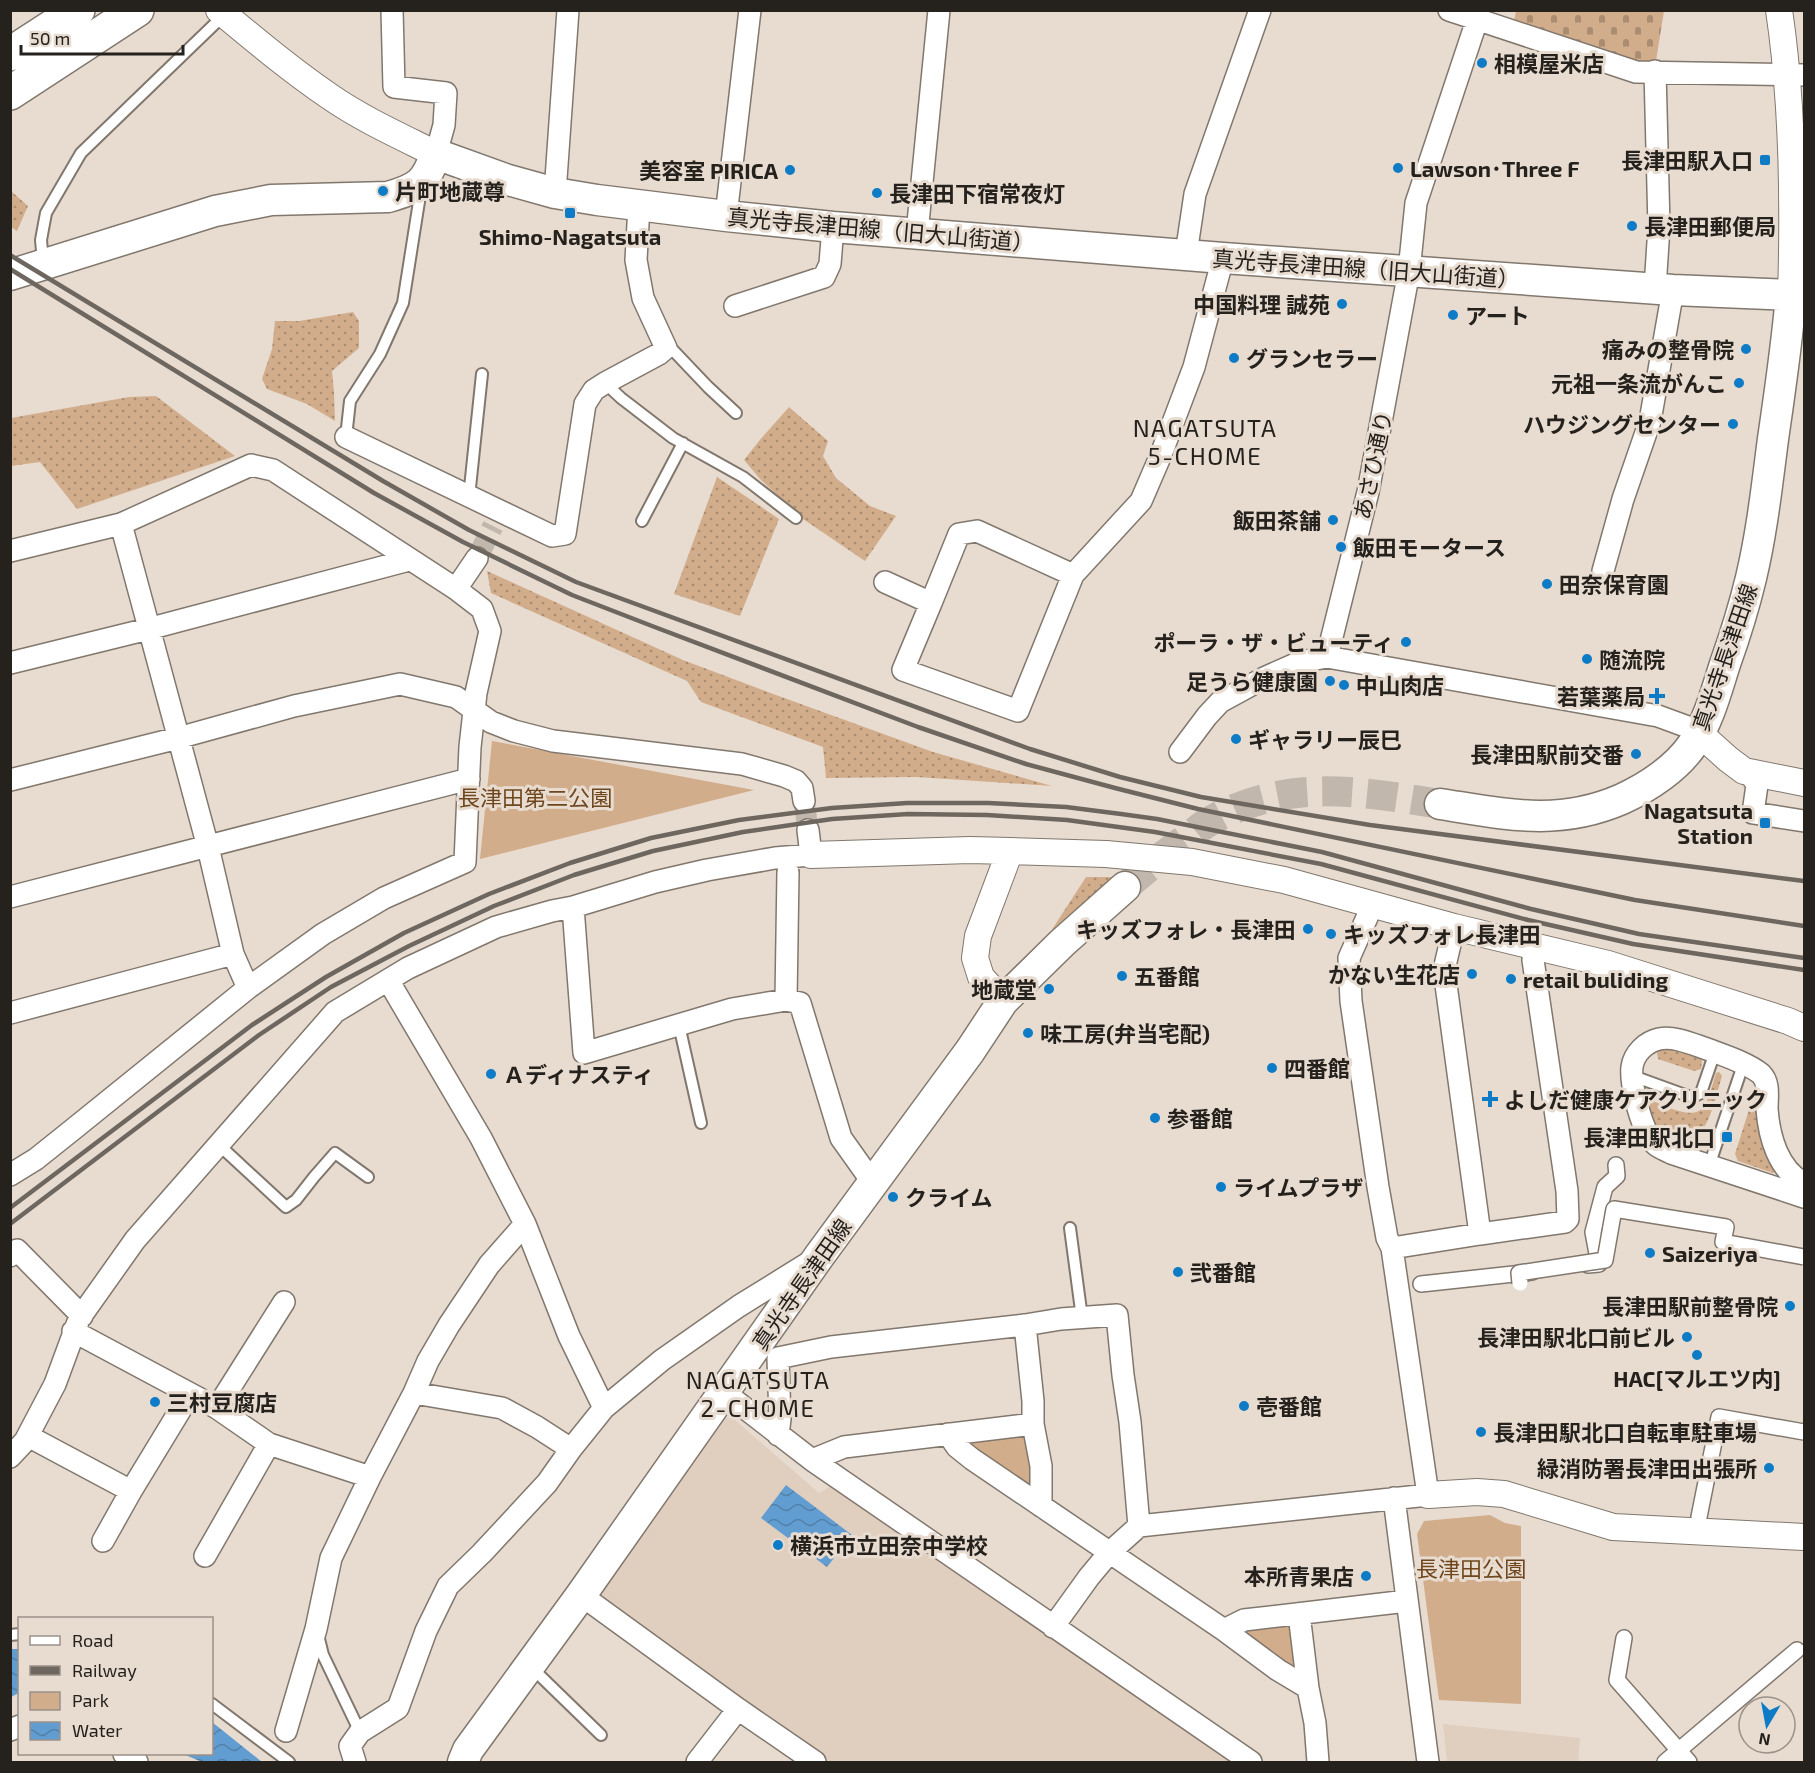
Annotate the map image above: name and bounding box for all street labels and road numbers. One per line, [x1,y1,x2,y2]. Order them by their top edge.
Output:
street label: 真光寺長津田線（旧大山街道） [726,203,1036,255]
street label: 真光寺長津田線（旧大山街道） [1211,244,1521,292]
street label: あさひ通り [1348,408,1396,522]
street label: 真光寺長津田線 [1687,580,1761,734]
street label: 真光寺長津田線 [746,1213,856,1355]

